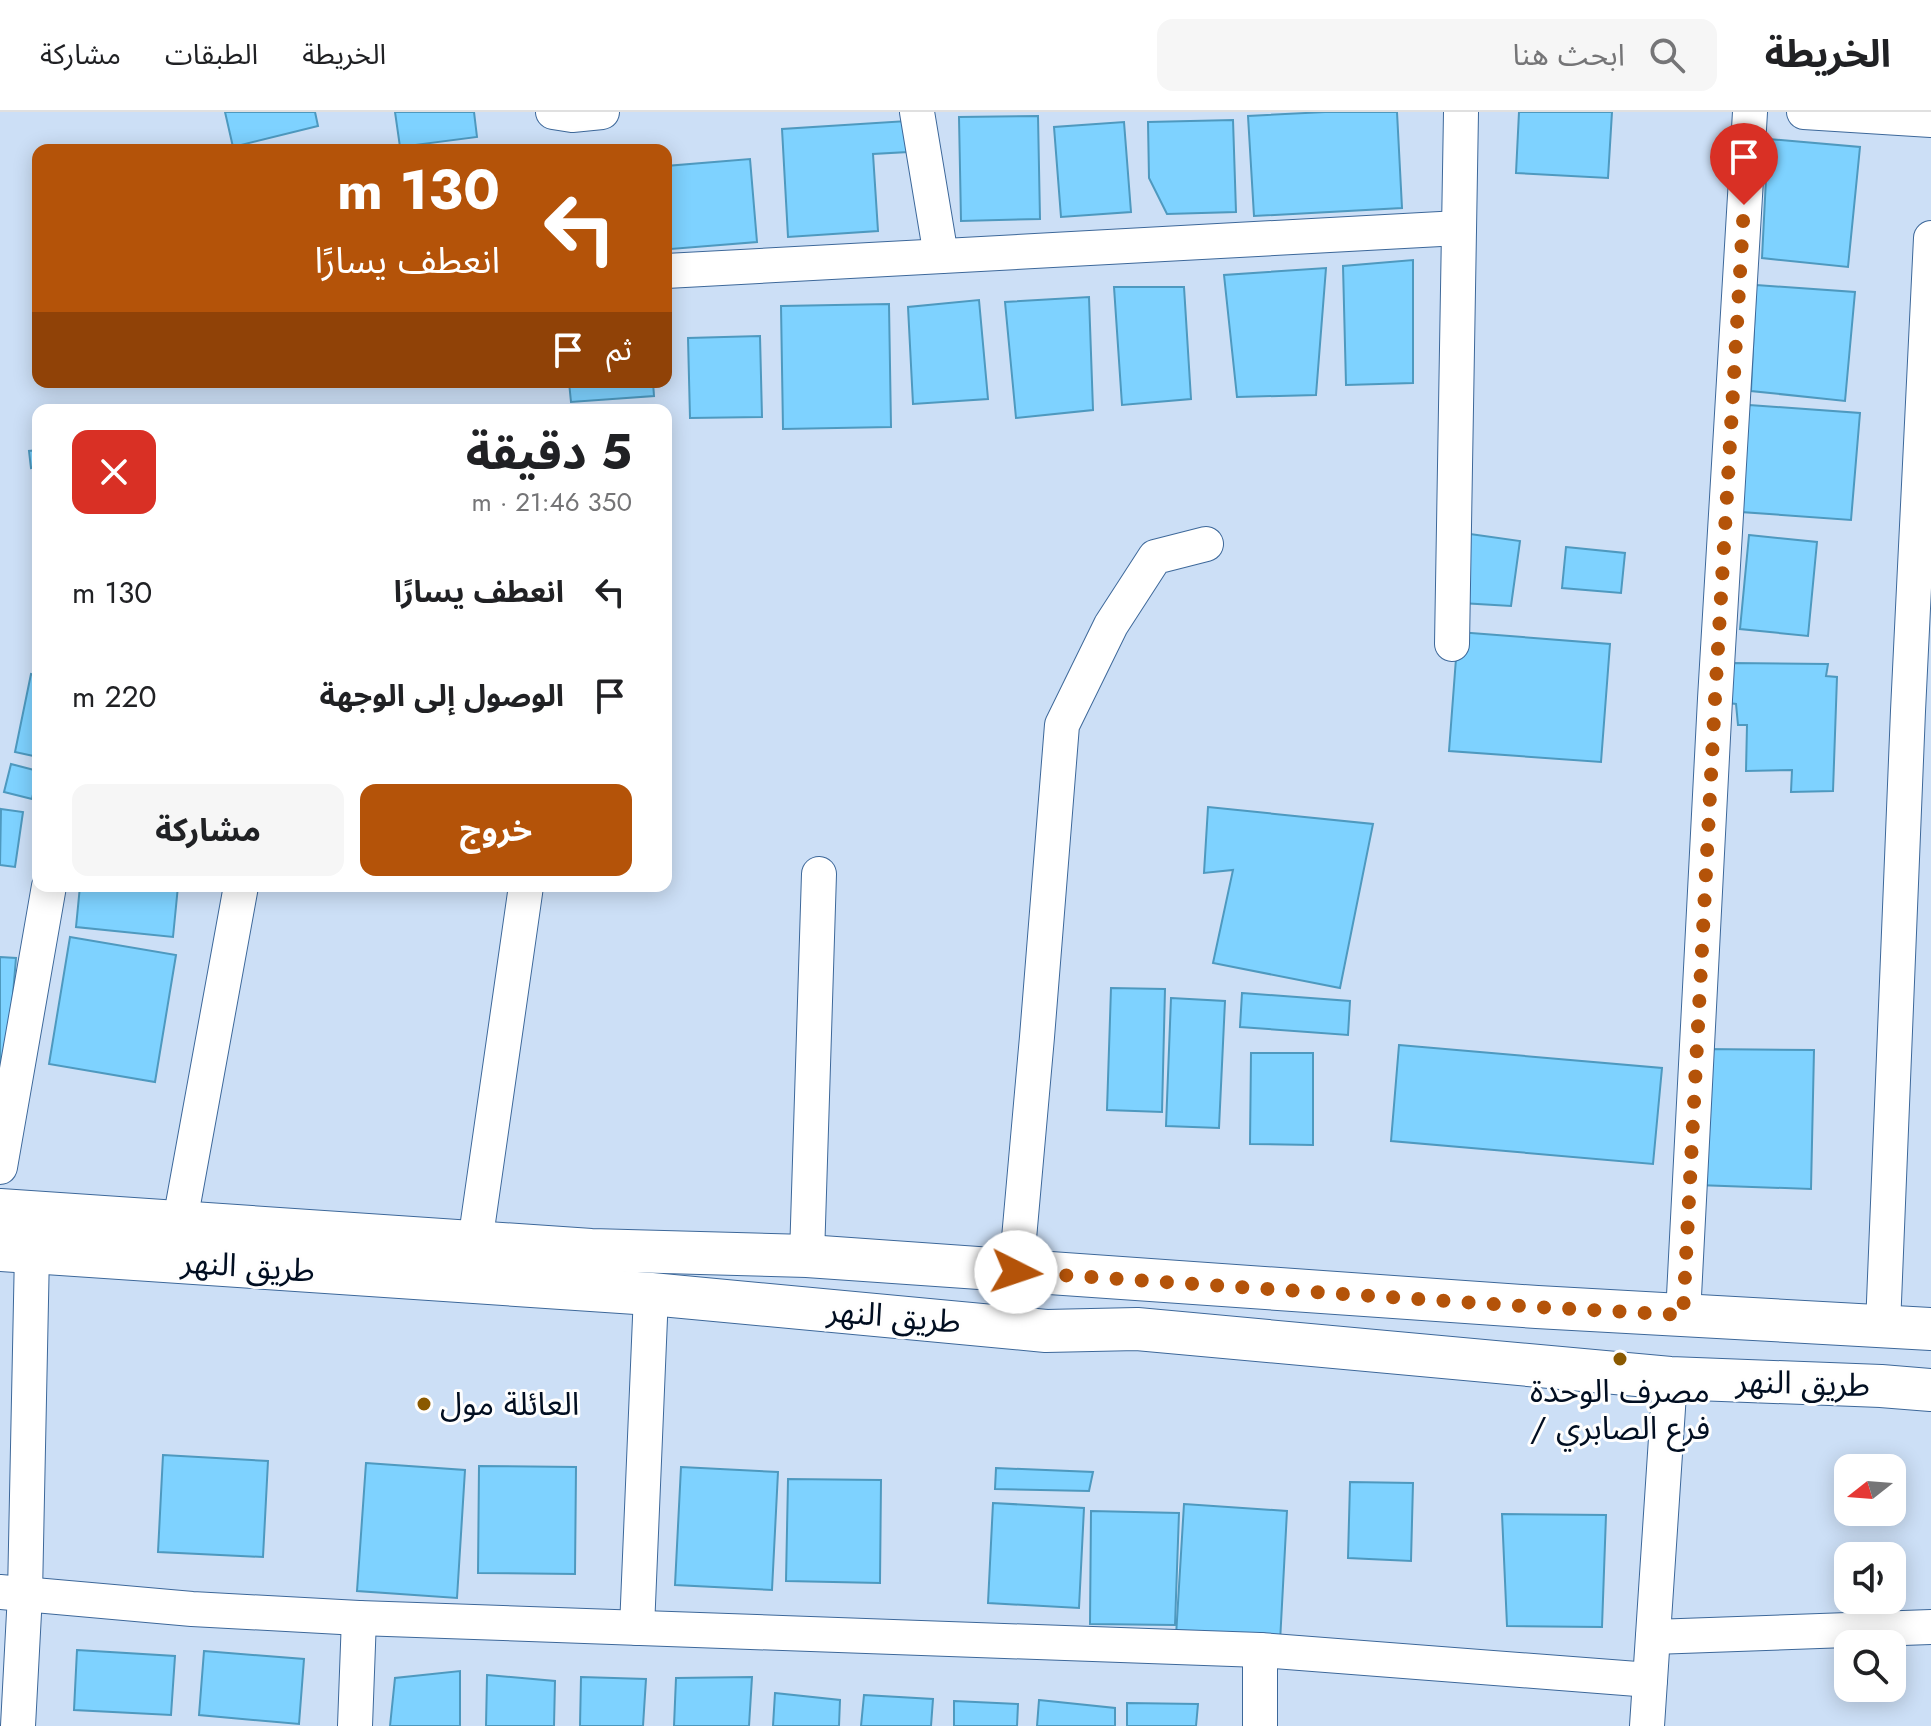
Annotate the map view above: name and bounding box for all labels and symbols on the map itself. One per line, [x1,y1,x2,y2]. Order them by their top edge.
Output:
pin [1710,123,1778,205]
position arrow [974,1230,1058,1314]
street label: طريق النهر [178,1238,317,1294]
street label: طريق النهر [824,1287,963,1345]
marker: مصرف الوحدة / فرع الصابري [1611,1350,1629,1368]
street label: طريق النهر [1734,1358,1871,1408]
place label: مصرف الوحدة / فرع الصابري [1530,1368,1710,1452]
place label: العائلة مول [440,1381,579,1427]
marker: العائلة مول [415,1395,433,1413]
north arrow [1834,1454,1906,1526]

